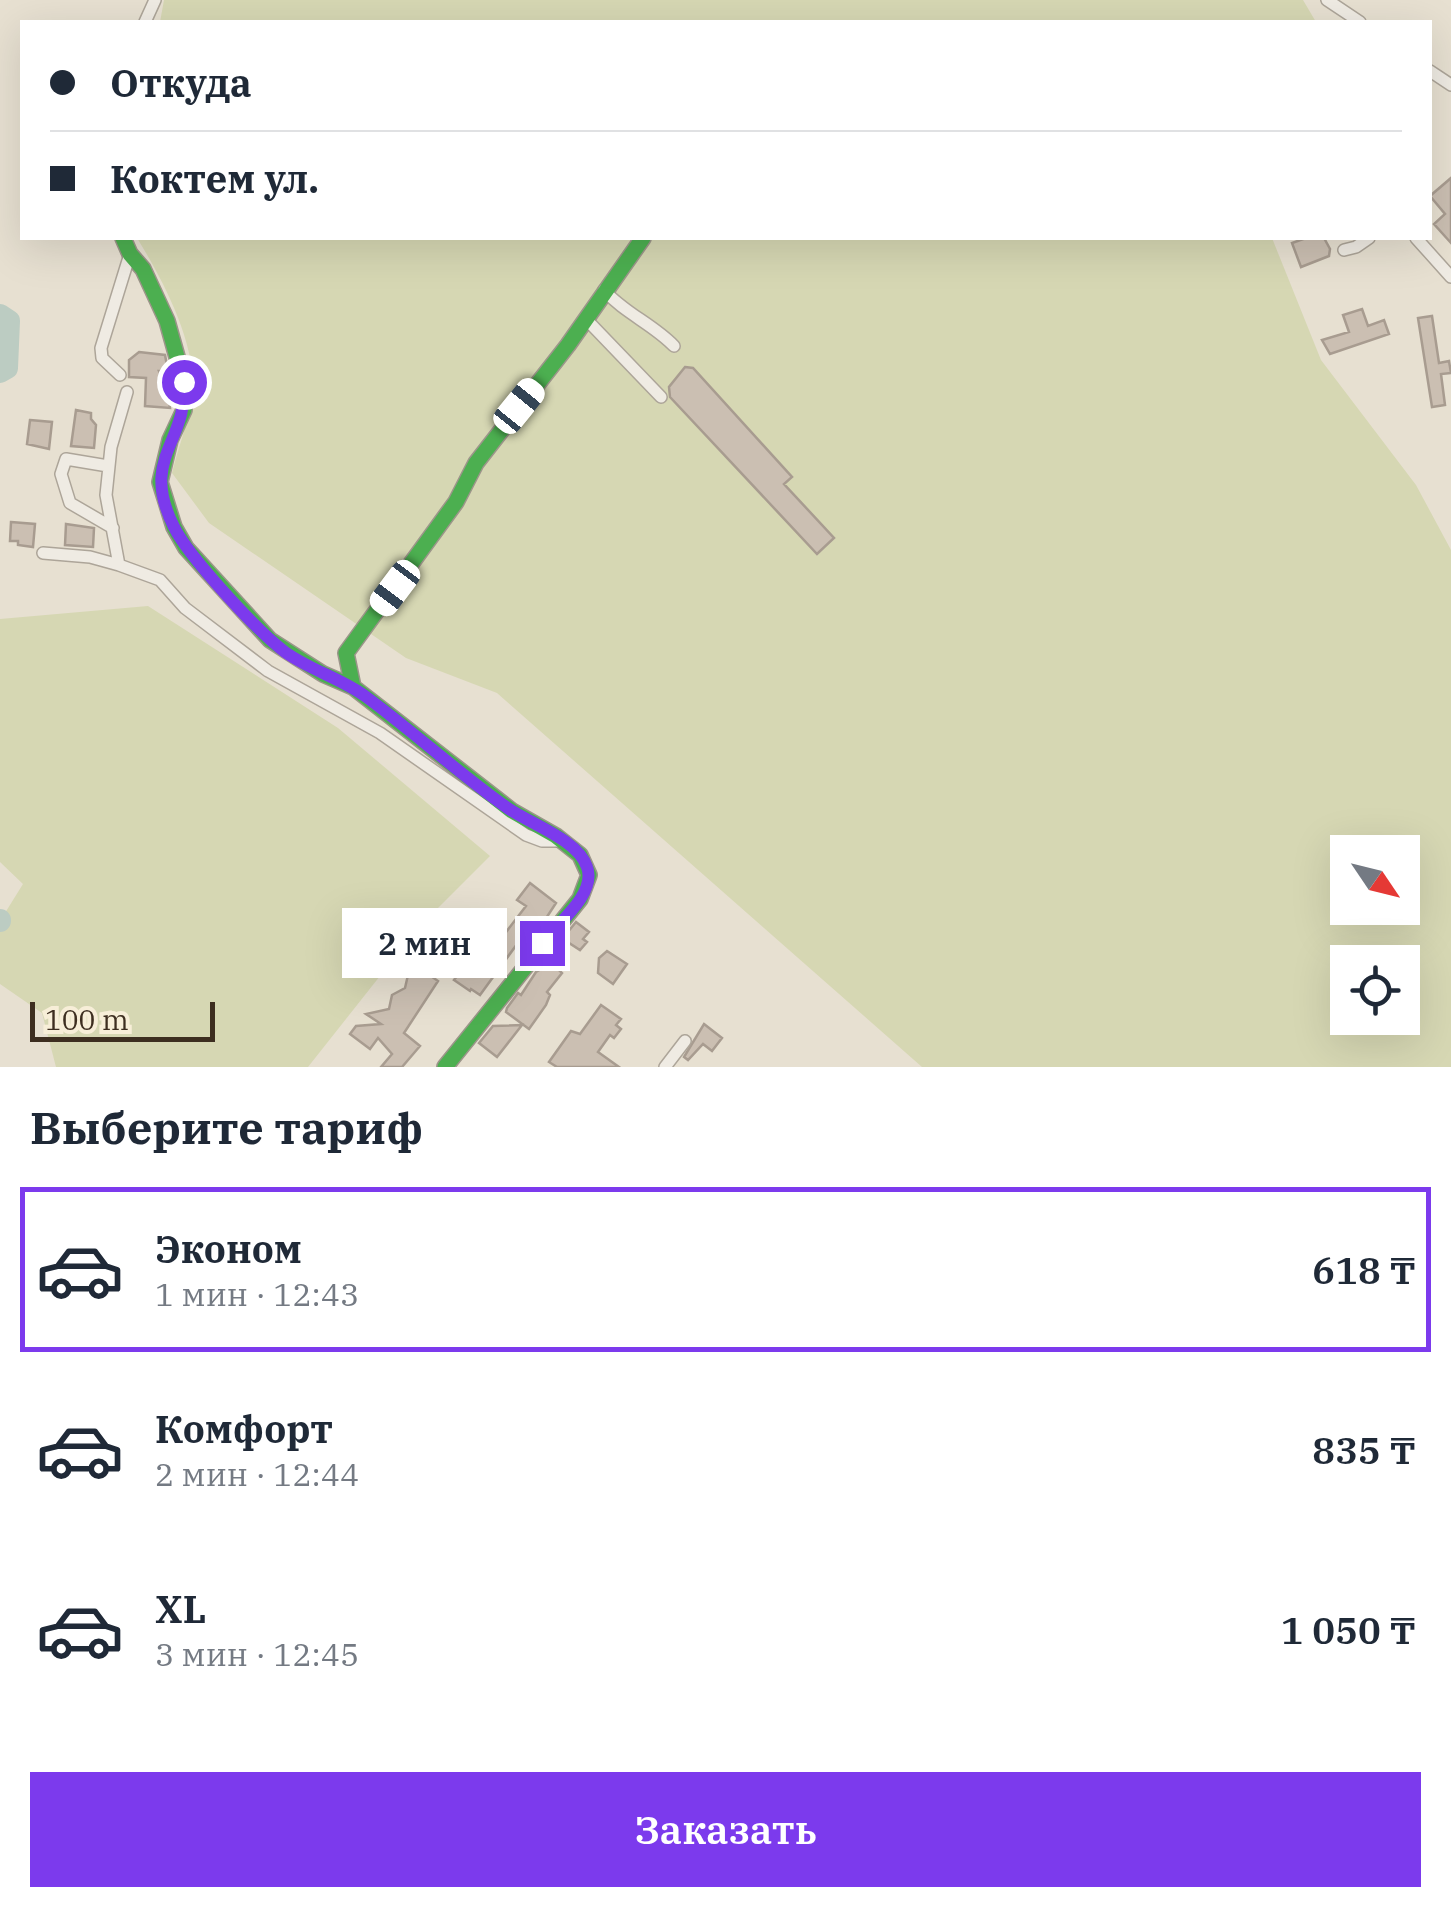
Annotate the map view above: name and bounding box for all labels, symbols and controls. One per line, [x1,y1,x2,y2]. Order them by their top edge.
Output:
text: Откуда [110,58,252,107]
text: Коктем ул. [110,154,319,203]
route start [162,360,207,405]
car [488,373,550,439]
car [365,555,425,621]
north arrow [1330,835,1420,925]
map controls [1330,835,1420,1035]
callout: 2 мин [342,908,507,978]
route end [520,921,565,966]
text: 2 мин [378,922,471,964]
button: locate [1330,945,1420,1035]
scale bar [30,997,215,1042]
text: 100 m [45,1001,129,1038]
text: Выберите тариф [30,1098,423,1156]
text: Эконом [155,1224,302,1273]
icon: car [35,1225,125,1315]
text: 618 ₸ [1312,1245,1416,1294]
text: 1 мин · 12:43 [155,1273,359,1315]
text: Комфорт [155,1404,333,1453]
icon: car [35,1405,125,1495]
text: 835 ₸ [1312,1425,1416,1474]
text: 2 мин · 12:44 [155,1453,359,1495]
text: XL [155,1584,206,1633]
icon: car [35,1585,125,1675]
text: 1 050 ₸ [1281,1605,1416,1654]
text: 3 мин · 12:45 [155,1633,359,1675]
button: Заказать [30,1772,1421,1887]

